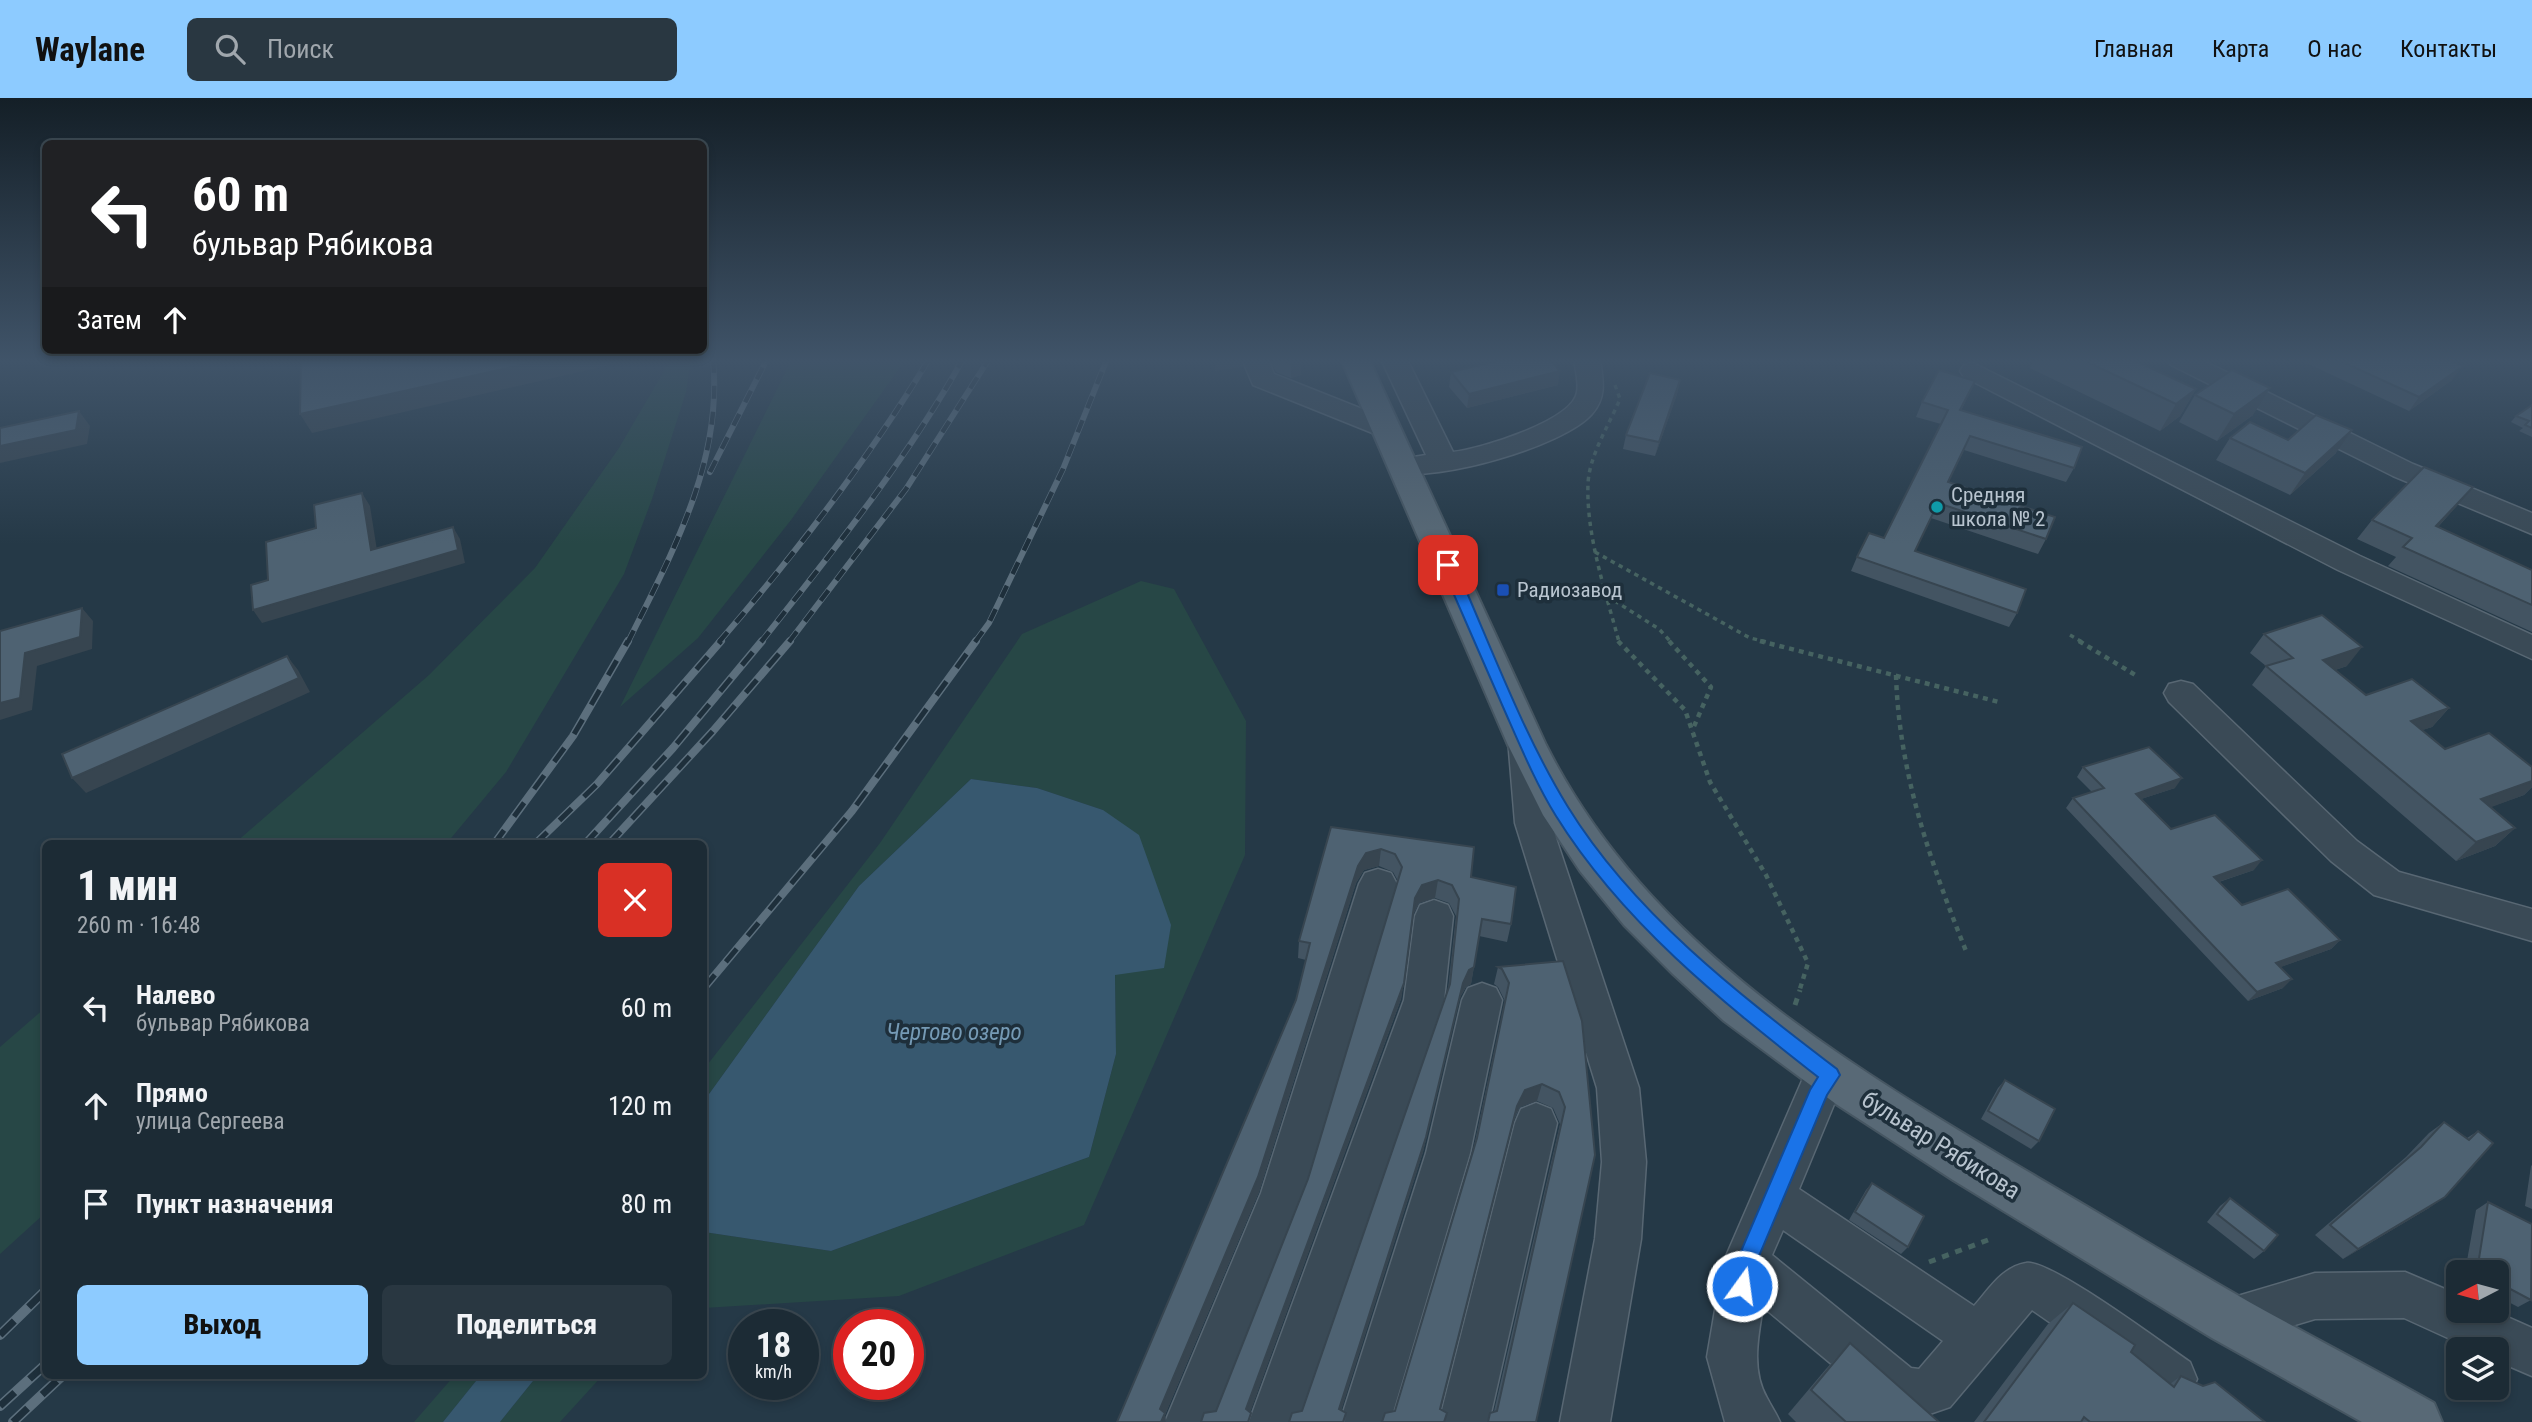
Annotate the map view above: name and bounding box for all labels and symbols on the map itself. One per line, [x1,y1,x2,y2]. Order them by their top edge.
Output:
place label: Средняя школа № 2 [1951,483,2045,531]
marker: Средняя школа № 2 [1929,499,1945,515]
pin [1418,535,1478,595]
place label: Радиозавод [1517,578,1622,602]
marker: Радиозавод [1495,582,1511,598]
water label: Чертово озеро [886,1019,1022,1046]
street label: бульвар Рябикова [1857,1085,2025,1205]
position arrow [1705,1249,1779,1323]
north arrow [2446,1260,2510,1323]
speed limit sign: 20 [833,1309,924,1400]

